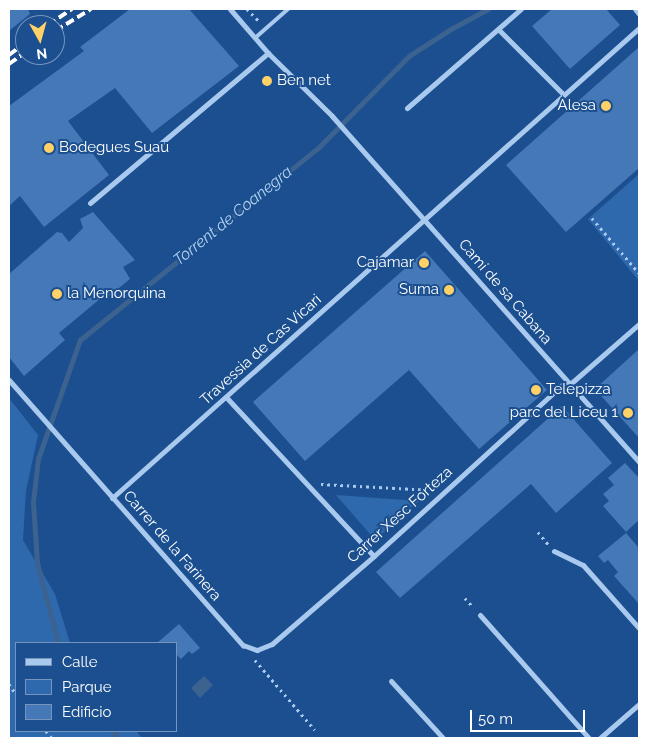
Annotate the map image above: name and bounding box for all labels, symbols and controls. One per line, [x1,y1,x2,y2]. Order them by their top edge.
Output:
north arrow [15,15,65,65]
text: N [35,45,48,62]
place label: Ben net [277,72,331,90]
marker: Ben net [261,75,273,87]
place label: Alesa [558,97,596,115]
marker: Alesa [600,100,612,112]
place label: Bodegues Suau [59,139,169,157]
marker: Bodegues Suau [43,142,55,154]
water label: Torrent de Coanegra [170,162,296,270]
street label: Camí de sa Cabana [454,236,556,348]
place label: Cajamar [357,254,414,272]
marker: Cajamar [418,257,430,269]
place label: Suma [399,281,439,299]
marker: Suma [443,284,455,296]
place label: la Menorquina [67,285,166,303]
marker: la Menorquina [51,288,63,300]
street label: Travessia de Cas Vicari [197,291,325,409]
place label: Telepizza [546,381,611,399]
marker: Telepizza [530,384,542,396]
place label: parc del Liceu 1 [509,404,618,422]
marker: parc del Liceu 1 [622,407,634,419]
street label: Carrer Xesc Forteza [344,463,456,567]
street label: Carrer de la Farinera [119,487,225,605]
legend [15,642,178,732]
text: Calle [62,653,97,671]
text: Parque [62,678,111,696]
scale bar [473,700,588,732]
text: Edificio [62,703,112,721]
text: 50 m [478,710,513,728]

